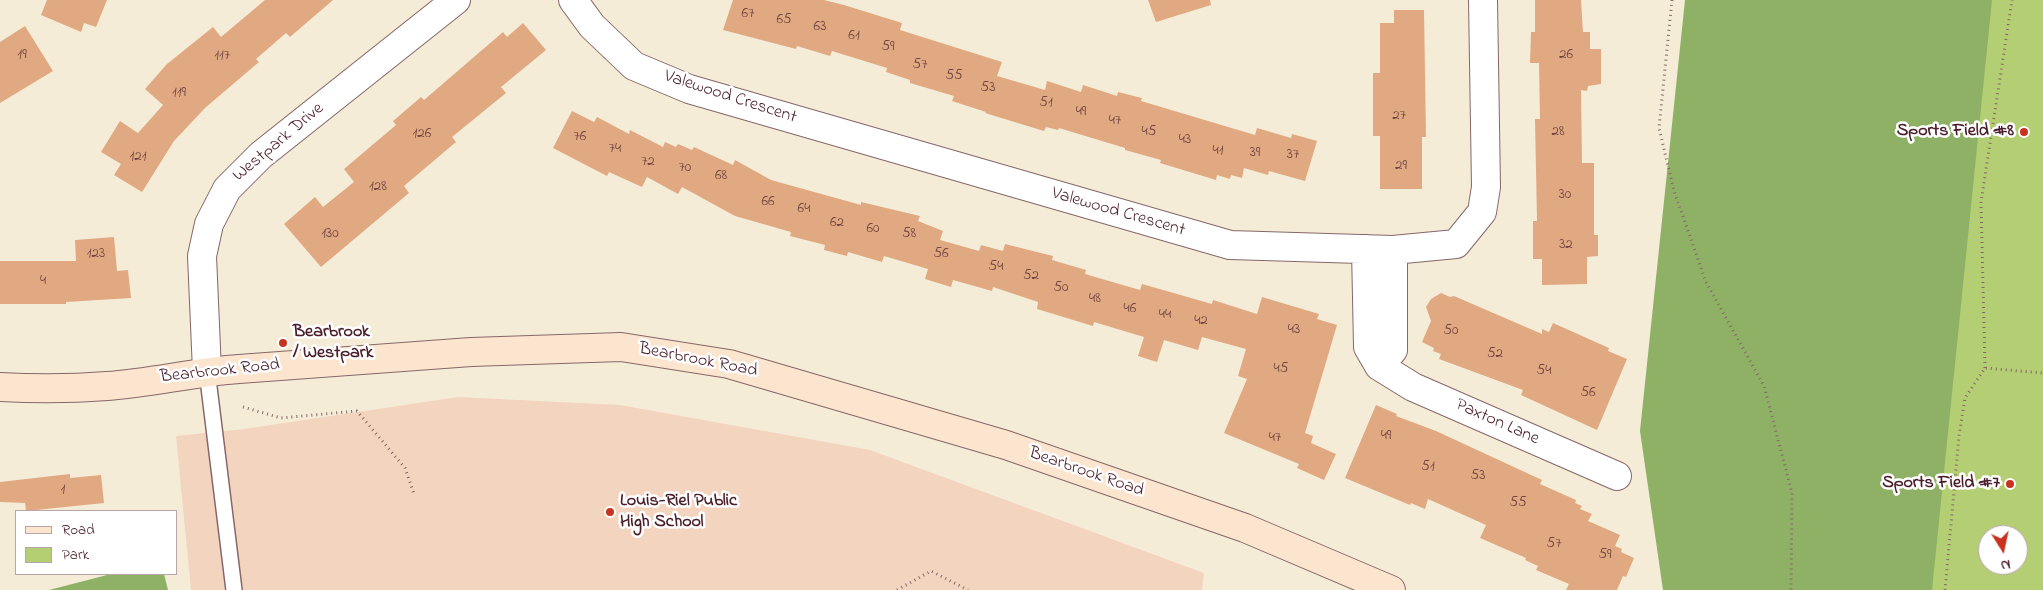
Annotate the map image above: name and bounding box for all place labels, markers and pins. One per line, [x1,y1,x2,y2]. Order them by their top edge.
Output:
place label: Sports Field #8 [1897,121,2014,143]
marker: Sports Field #8 [2018,126,2030,138]
place label: Bearbrook / Westpark [293,322,373,364]
marker: Bearbrook / Westpark [277,337,289,349]
place label: Sports Field #7 [1882,473,2000,495]
marker: Sports Field #7 [2004,478,2016,490]
place label: Louis-Riel Public High School [620,491,737,534]
marker: Louis-Riel Public High School [604,506,616,518]

